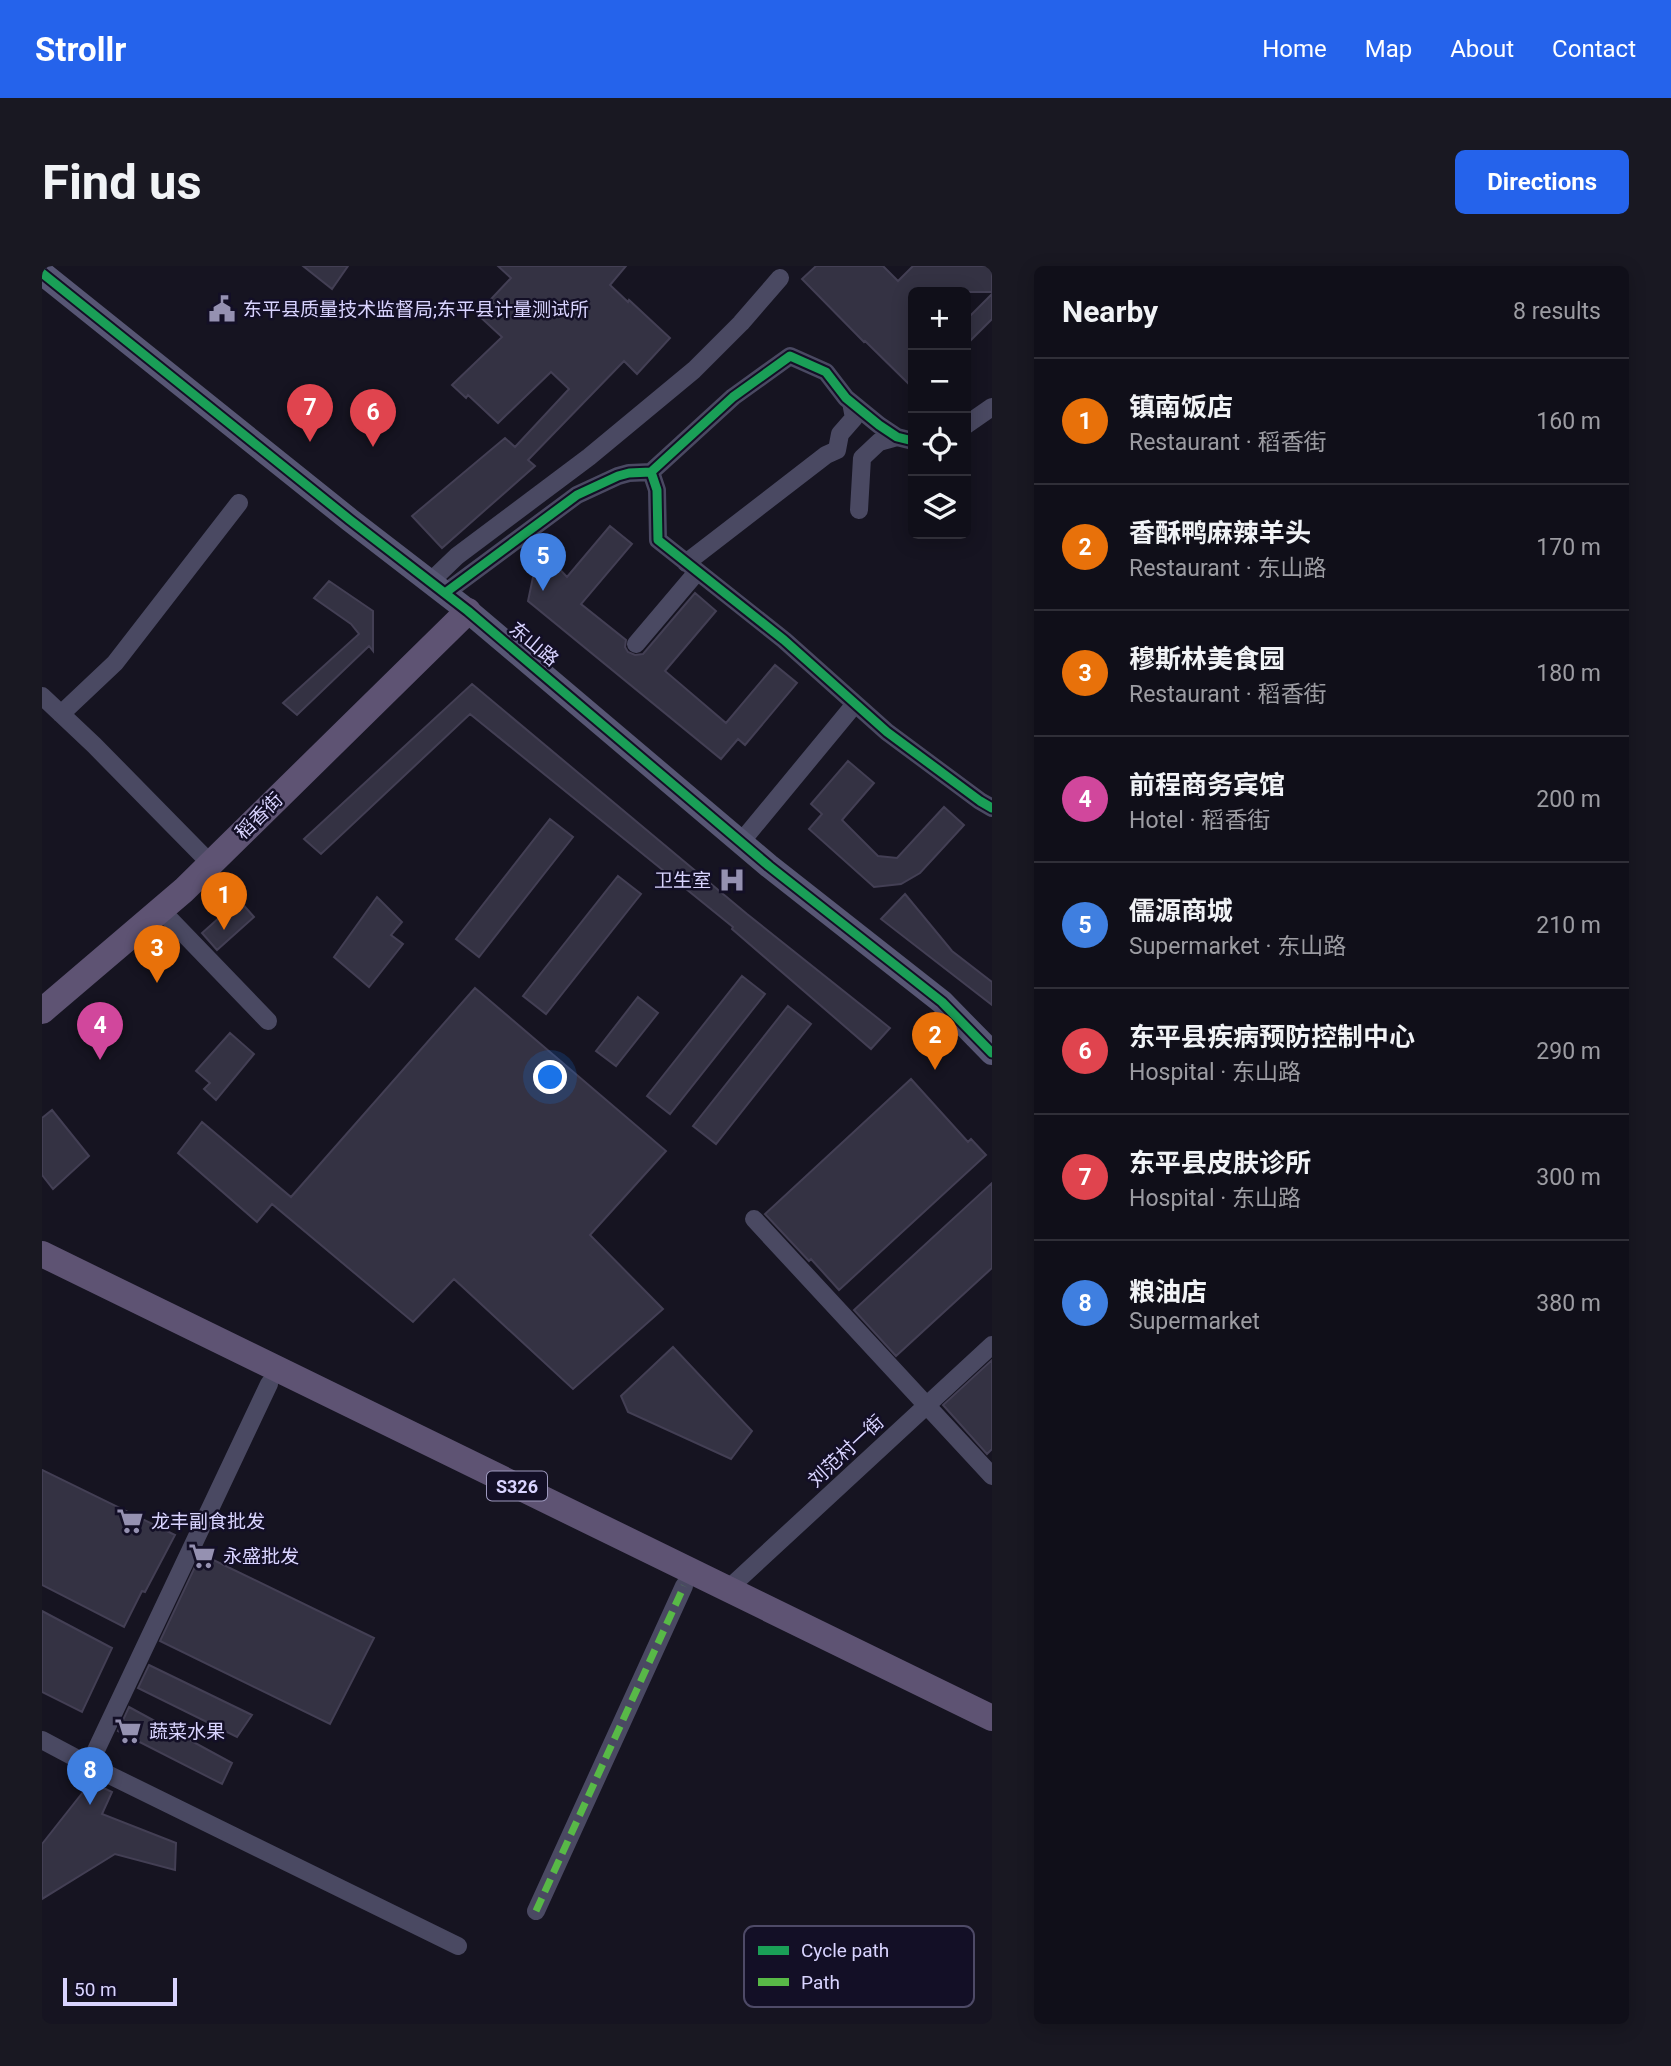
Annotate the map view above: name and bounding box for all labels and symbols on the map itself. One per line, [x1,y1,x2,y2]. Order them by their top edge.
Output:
public building icon: 东平县质量技术监督局;东平县计量测试所 [207,294,237,324]
place label: 东平县质量技术监督局;东平县计量测试所 [243,298,589,321]
pin: 7 [287,384,333,442]
pin: 6 [350,389,396,447]
pin: 5 [520,533,566,591]
street label: 东山路 [505,617,563,671]
street label: 稻香街 [231,788,287,844]
hospital icon: 卫生室 [717,865,747,895]
place label: 卫生室 [654,869,711,892]
pin: 1 [201,872,247,930]
pin: 3 [134,925,180,983]
pin: 4 [77,1002,123,1060]
pin: 2 [912,1012,958,1070]
your location [533,1060,567,1094]
street label: 刘范村一街 [803,1410,889,1492]
road number: S326 [487,1471,547,1500]
supermarket icon: 龙丰副食批发 [115,1506,145,1536]
place label: 龙丰副食批发 [151,1510,265,1533]
supermarket icon: 永盛批发 [187,1541,217,1571]
place label: 永盛批发 [223,1545,299,1568]
supermarket icon: 蔬菜水果 [113,1716,143,1746]
place label: 蔬菜水果 [149,1720,225,1743]
pin: 8 [67,1747,113,1805]
legend [744,1926,974,2007]
text: Cycle path [801,1939,889,1962]
text: Path [801,1971,840,1994]
scale bar [63,1975,177,2007]

